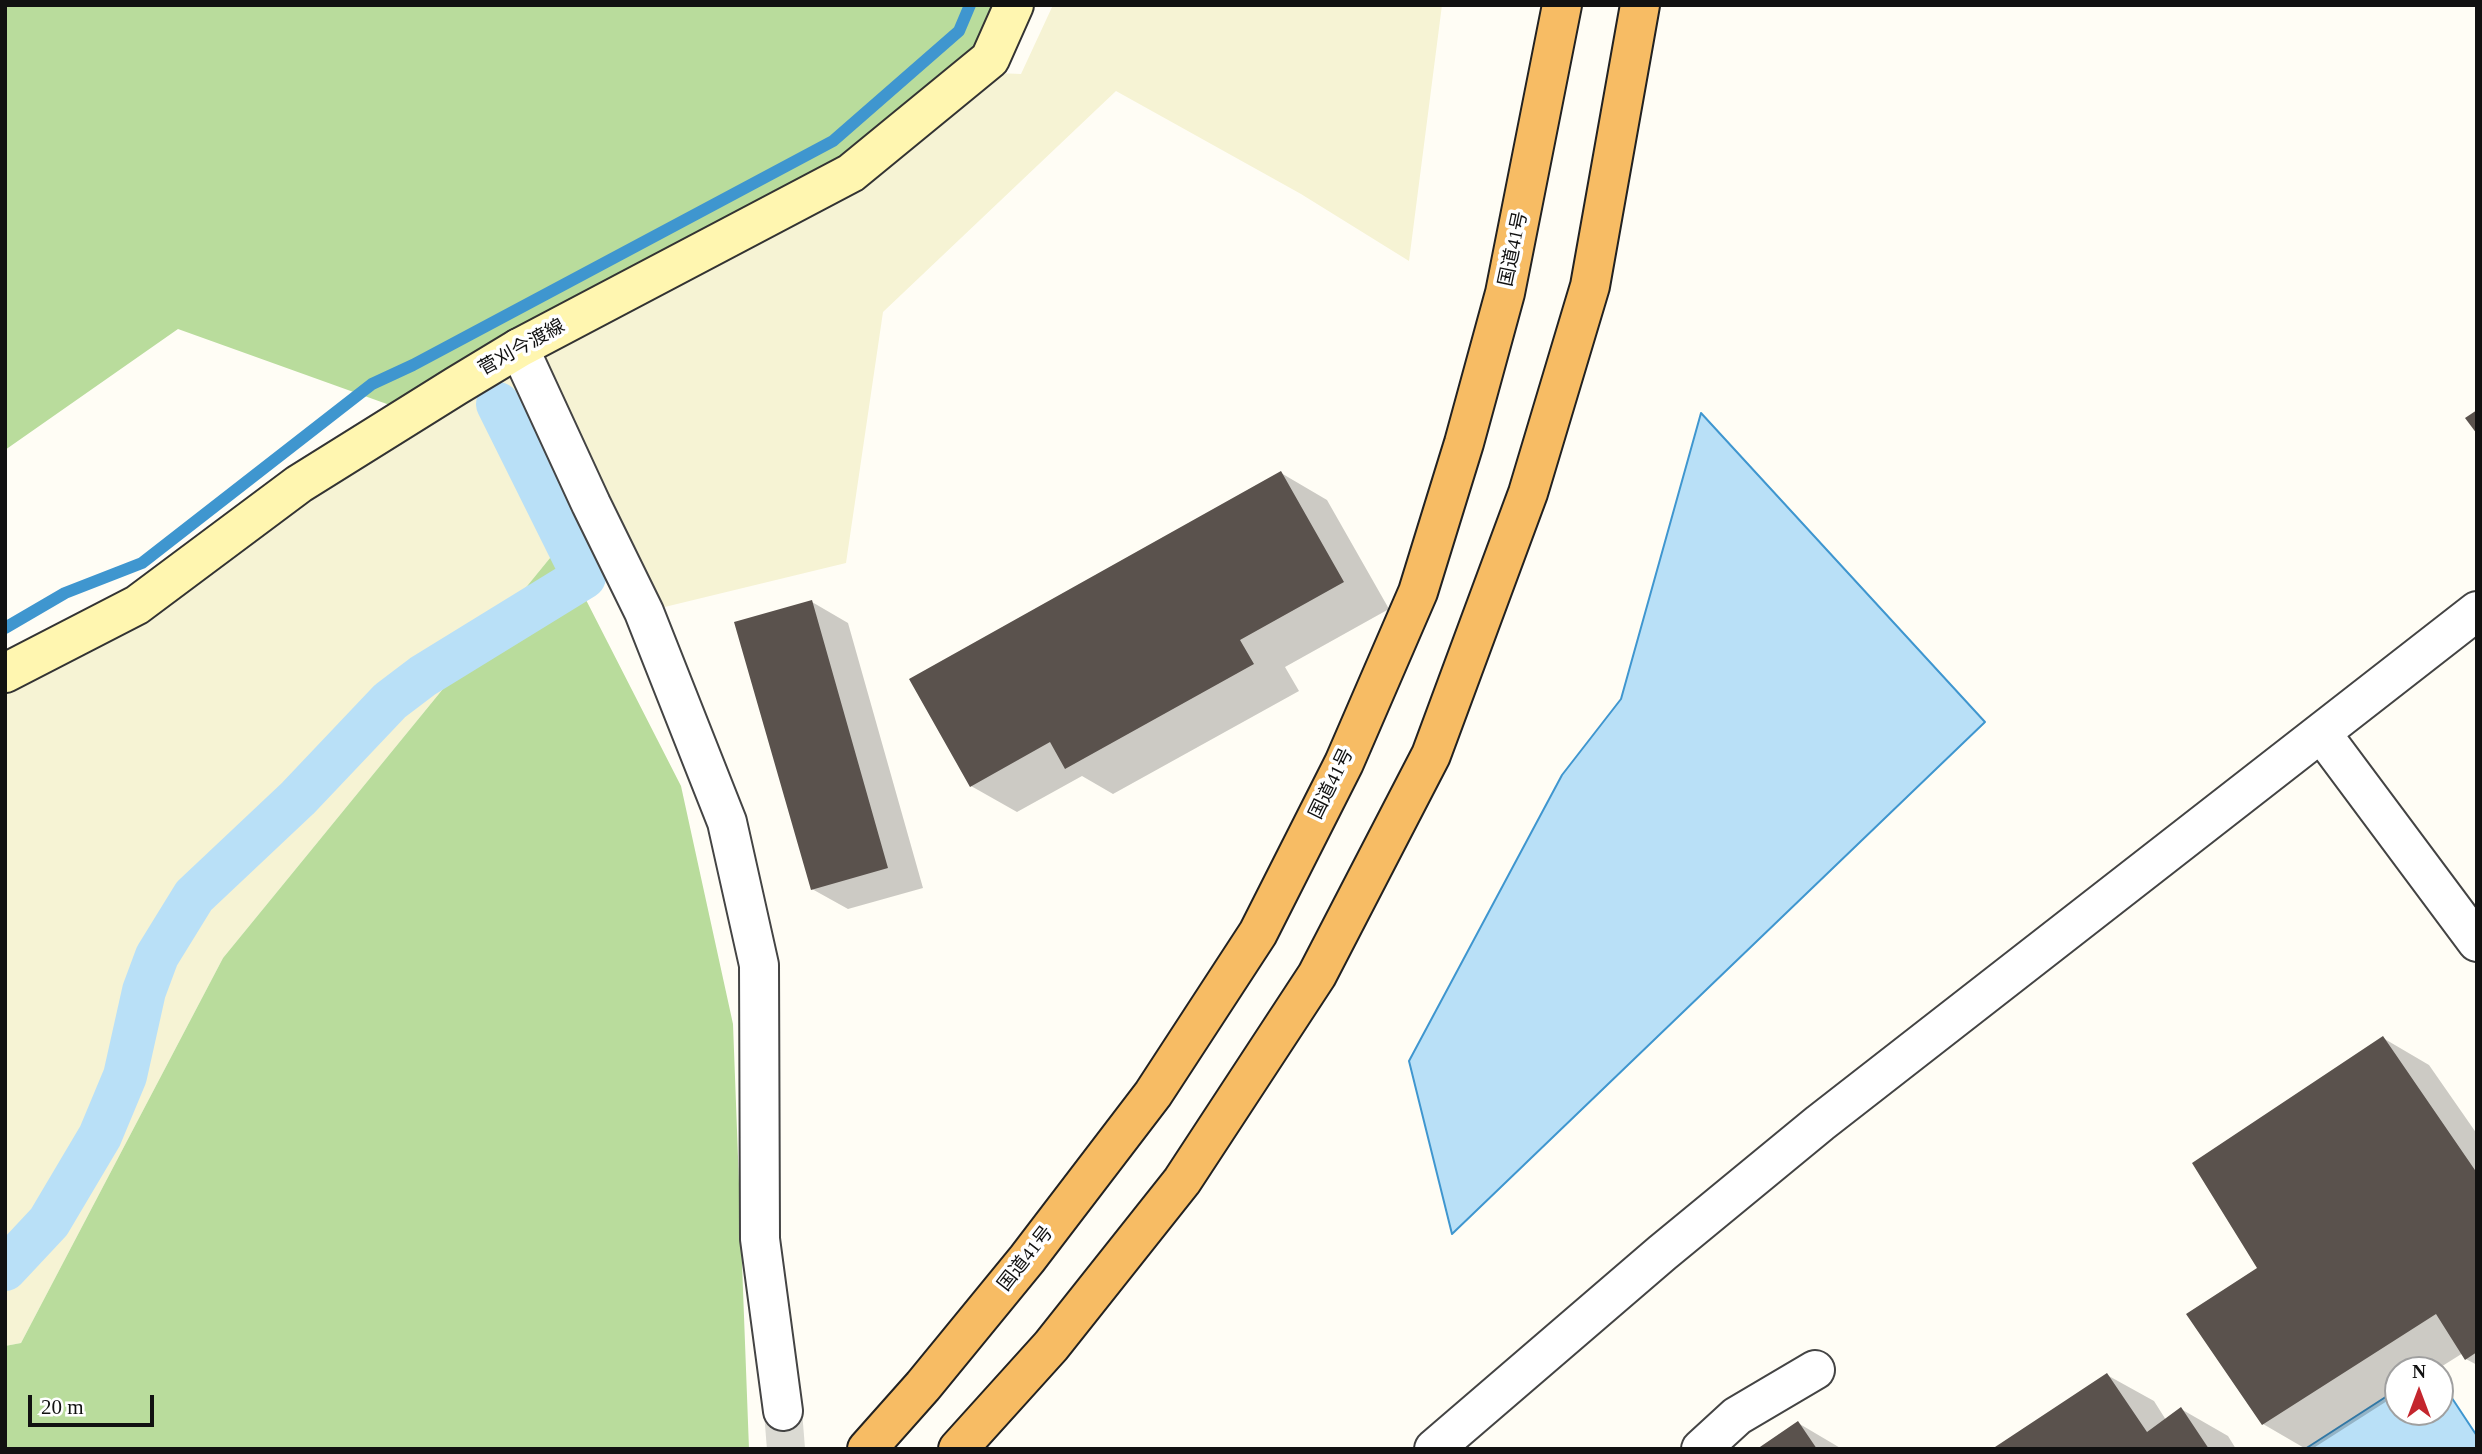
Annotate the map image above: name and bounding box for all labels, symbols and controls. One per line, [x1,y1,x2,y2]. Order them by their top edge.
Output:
street label: 国道41号 [1495,209,1533,289]
street label: 菅刈今渡線 [475,315,569,381]
street label: 国道41号 [1305,745,1359,823]
street label: 国道41号 [994,1222,1058,1296]
north arrow [2384,1356,2454,1426]
text: N [2412,1361,2426,1382]
scale bar [32,1380,158,1424]
text: 20 m [41,1395,84,1419]

